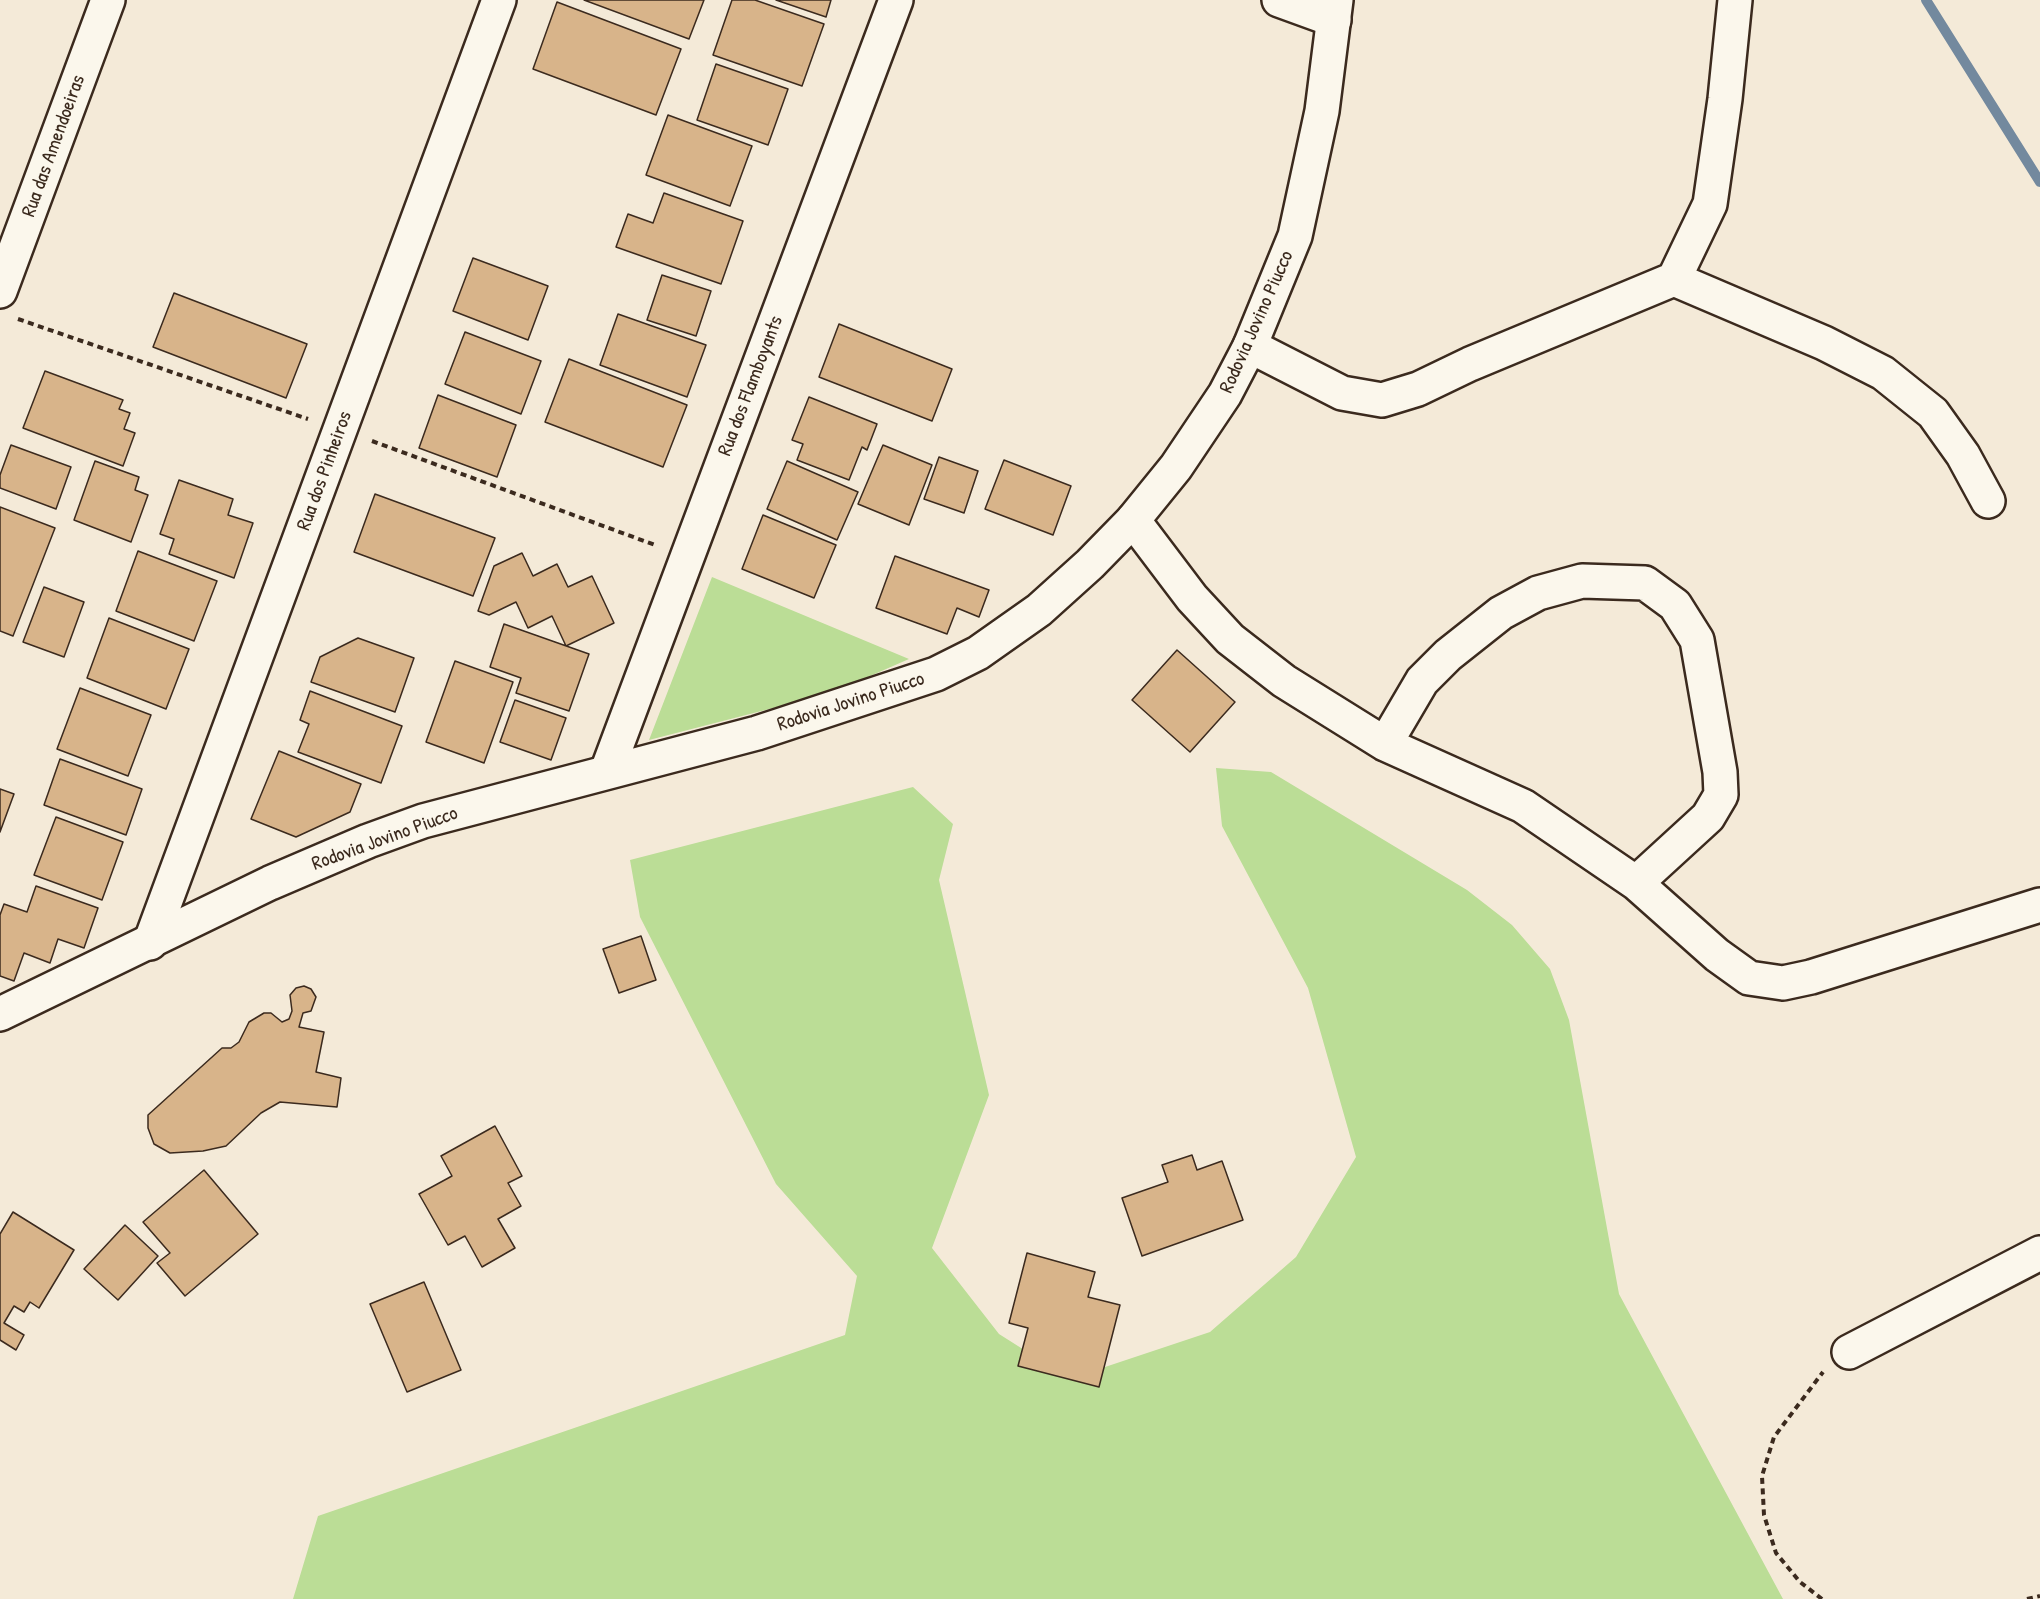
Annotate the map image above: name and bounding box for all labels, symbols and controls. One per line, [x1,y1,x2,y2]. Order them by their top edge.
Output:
street label: Rua das Amendoeiras [17,72,91,220]
street label: Rodovia Jovino Piucco [1215,247,1299,397]
street label: Rua dos Flamboyants [713,313,789,459]
street label: Rua dos Pinheiros [292,408,358,534]
street label: Rodovia Jovino Piucco [774,667,928,737]
street label: Rodovia Jovino Piucco [309,802,461,876]

